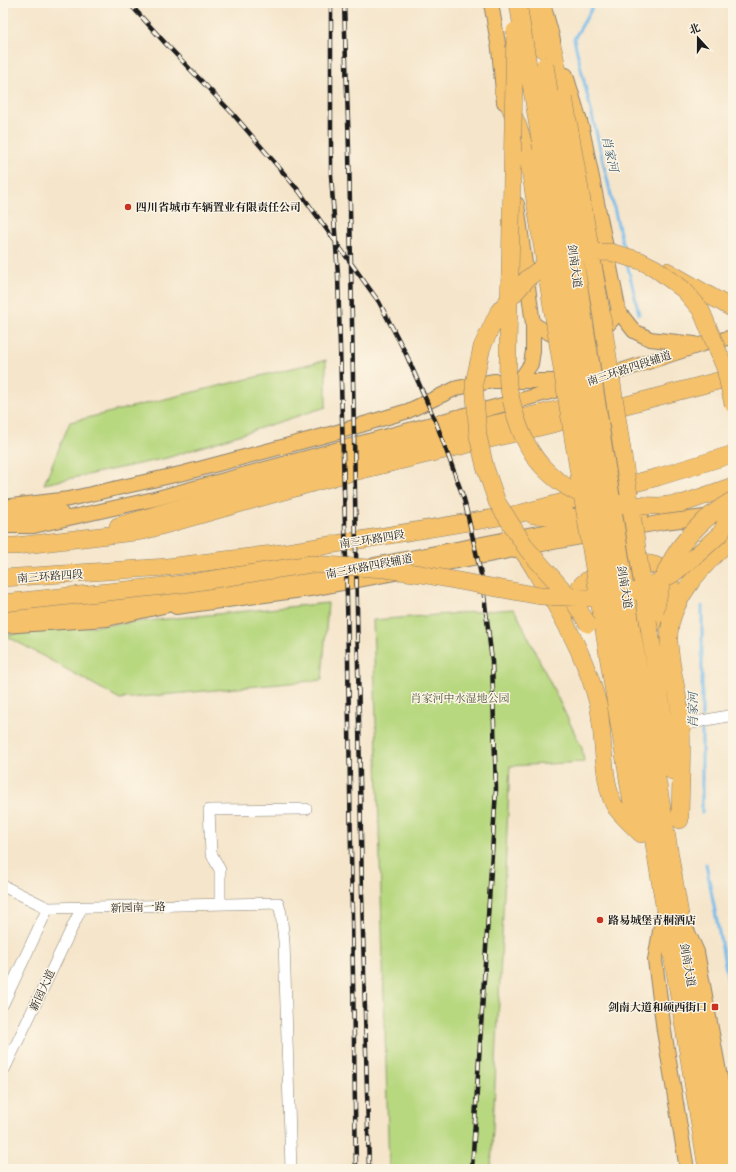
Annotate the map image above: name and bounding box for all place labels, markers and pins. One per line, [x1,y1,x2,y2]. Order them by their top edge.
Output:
place label: 四川省城市车辆置业有限责任公司 [136,200,301,214]
marker: 四川省城市车辆置业有限责任公司 [123,202,133,212]
place label: 路易城堡青桐酒店 [608,913,696,927]
marker: 路易城堡青桐酒店 [595,915,605,925]
place label: 剑南大道和硕西街口 [608,1000,707,1014]
marker: 剑南大道和硕西街口 [710,1002,720,1012]

